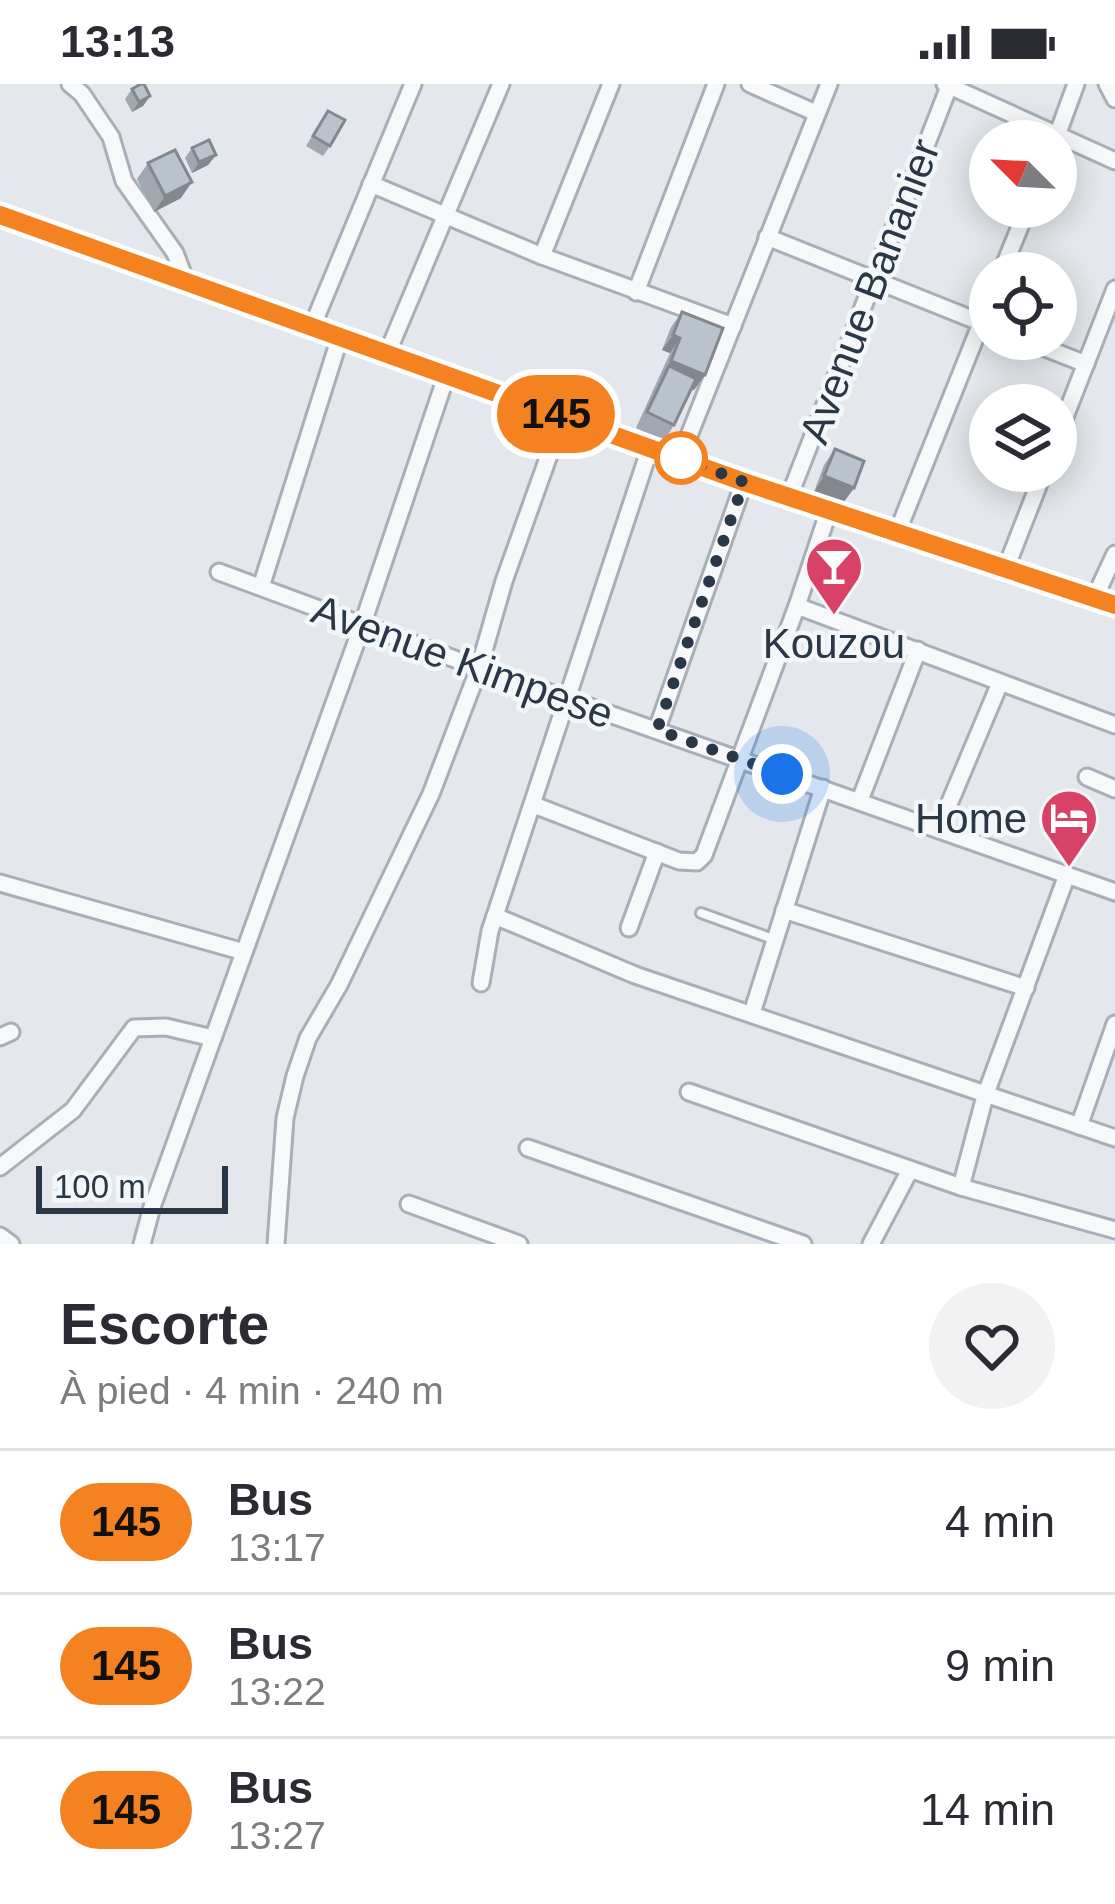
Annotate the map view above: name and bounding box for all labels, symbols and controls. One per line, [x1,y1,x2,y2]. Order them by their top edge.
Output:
text: 13:13 [60,16,175,67]
north arrow [969,120,1077,228]
map controls [969,120,1077,492]
street label: Avenue Bananier [790,133,949,450]
button: locate [969,252,1077,360]
line badge: 145 [487,375,625,453]
button: layers [969,384,1077,492]
text: 145 [521,390,591,437]
unlabelled marker [656,433,706,483]
bar icon: Kouzou [803,535,865,617]
street label: Avenue Kimpese [306,585,620,738]
place label: Kouzou [763,620,905,667]
your location [752,744,812,804]
hotel icon: Home [1038,787,1100,869]
place label: Home [915,795,1027,842]
scale bar [36,1160,228,1213]
text: 100 m [54,1168,146,1205]
button: heart [929,1283,1055,1409]
text: Escorte [60,1292,269,1356]
text: À pied · 4 min · 240 m [60,1369,444,1412]
text: Bus [228,1474,313,1525]
text: 4 min [945,1496,1055,1547]
text: 145 [91,1498,161,1545]
text: 13:17 [228,1526,326,1569]
text: Bus [228,1618,313,1669]
text: 9 min [945,1640,1055,1691]
text: 145 [91,1642,161,1689]
text: 13:22 [228,1670,326,1713]
text: Bus [228,1762,313,1813]
text: 14 min [920,1784,1055,1835]
text: 145 [91,1786,161,1833]
text: 13:27 [228,1814,326,1857]

